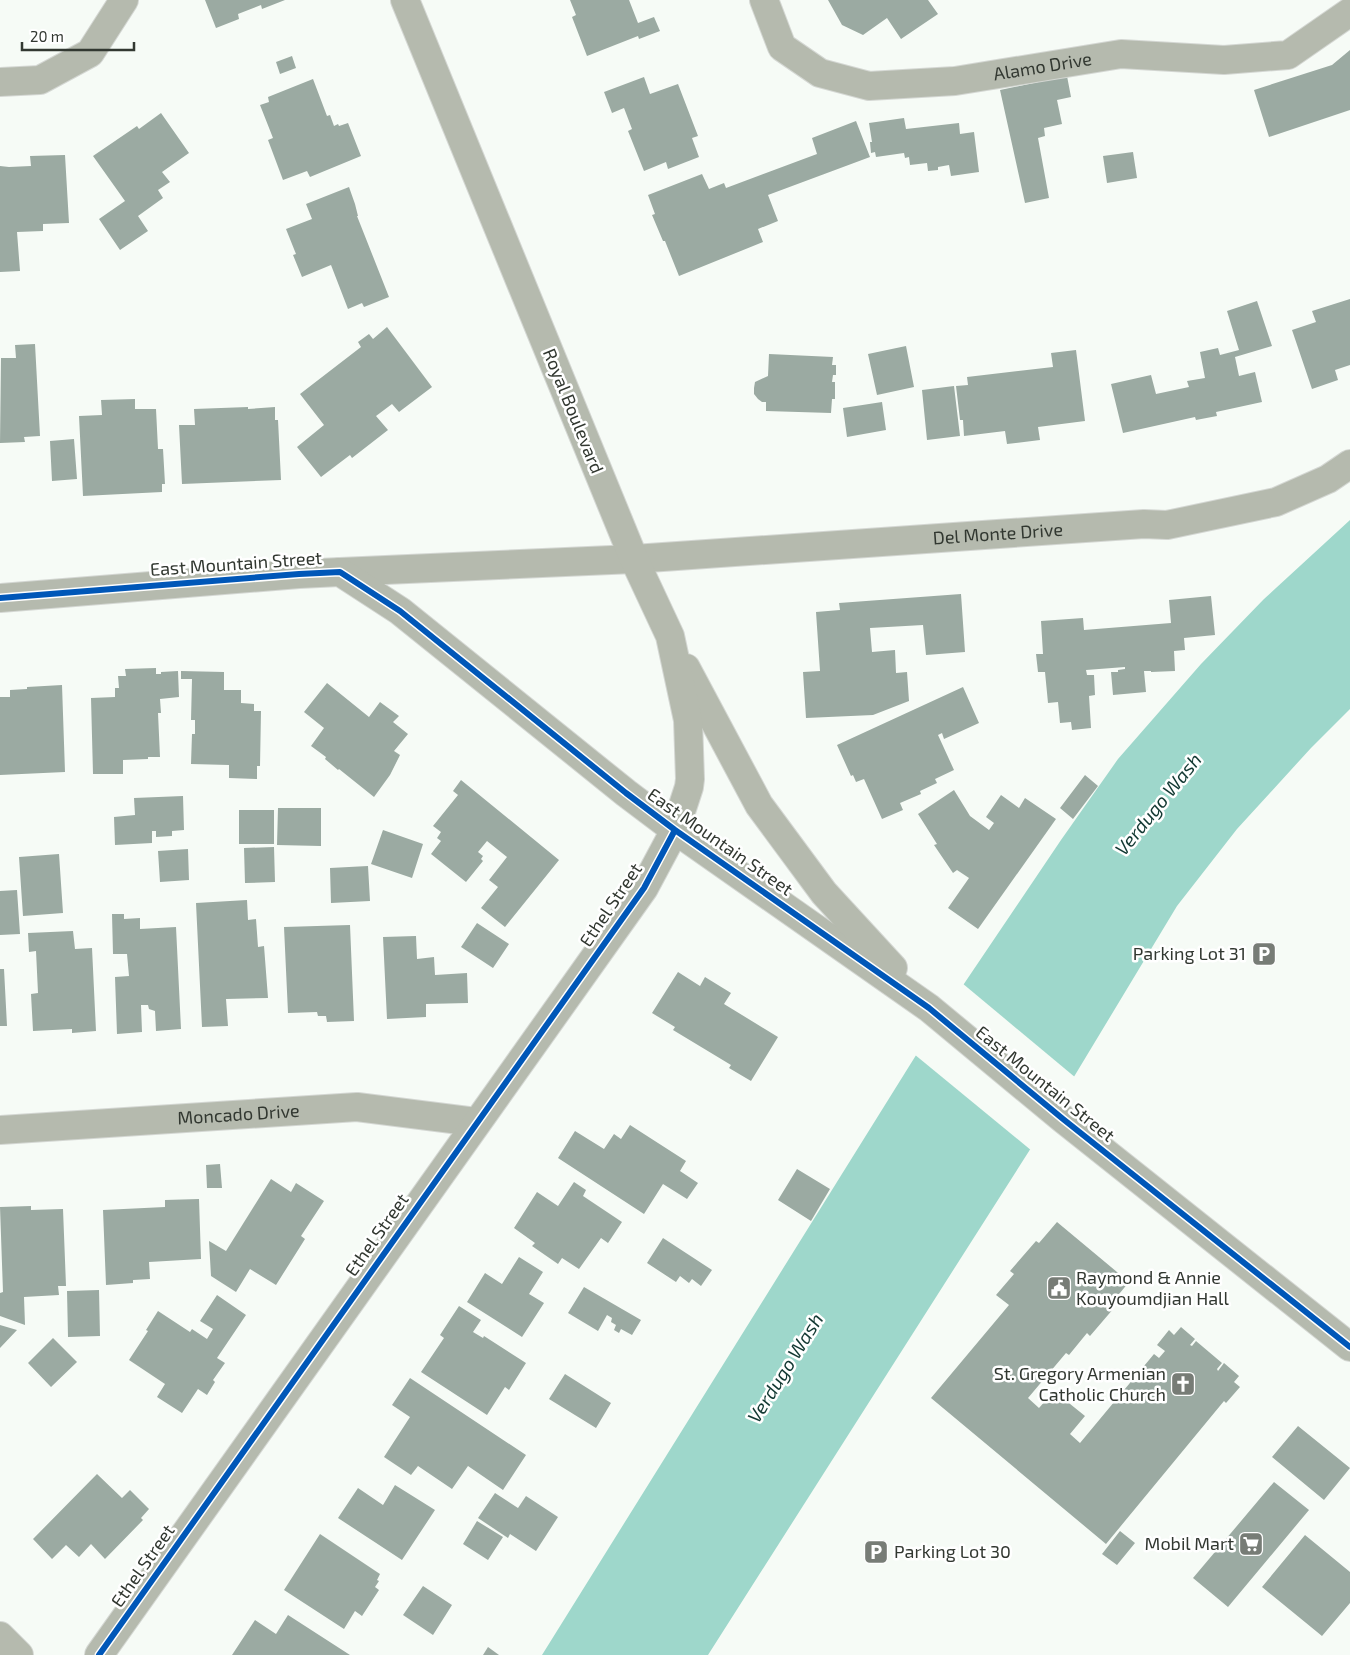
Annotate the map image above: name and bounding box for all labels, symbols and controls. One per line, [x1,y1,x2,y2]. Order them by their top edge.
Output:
scale bar [22,20,135,52]
text: 20 m [30,27,64,45]
street label: Alamo Drive [992,47,1093,85]
street label: Royal Boulevard [539,345,609,476]
street label: Del Monte Drive [932,518,1064,548]
street label: East Mountain Street [149,546,323,580]
water label: Verdugo Wash [1109,748,1206,859]
street label: East Mountain Street [644,783,798,900]
street label: Ethel Street [574,858,646,950]
parking icon: Parking Lot 31 [1251,941,1277,967]
place label: Parking Lot 31 [1133,942,1246,964]
street label: East Mountain Street [972,1020,1120,1146]
street label: Moncado Drive [177,1099,300,1129]
street label: Ethel Street [340,1189,413,1280]
place label: Raymond & Annie Kouyoumdjian Hall [1076,1266,1229,1309]
public building icon: Raymond & Annie Kouyoumdjian Hall [1046,1275,1072,1301]
water label: Verdugo Wash [742,1309,827,1427]
place label: St. Gregory Armenian Catholic Church [994,1362,1166,1405]
church icon: St. Gregory Armenian Catholic Church [1170,1371,1196,1397]
street label: Ethel Street [106,1520,179,1611]
supermarket icon: Mobil Mart [1238,1531,1264,1557]
place label: Mobil Mart [1145,1532,1234,1554]
parking icon: Parking Lot 30 [863,1539,889,1565]
place label: Parking Lot 30 [894,1540,1011,1562]

